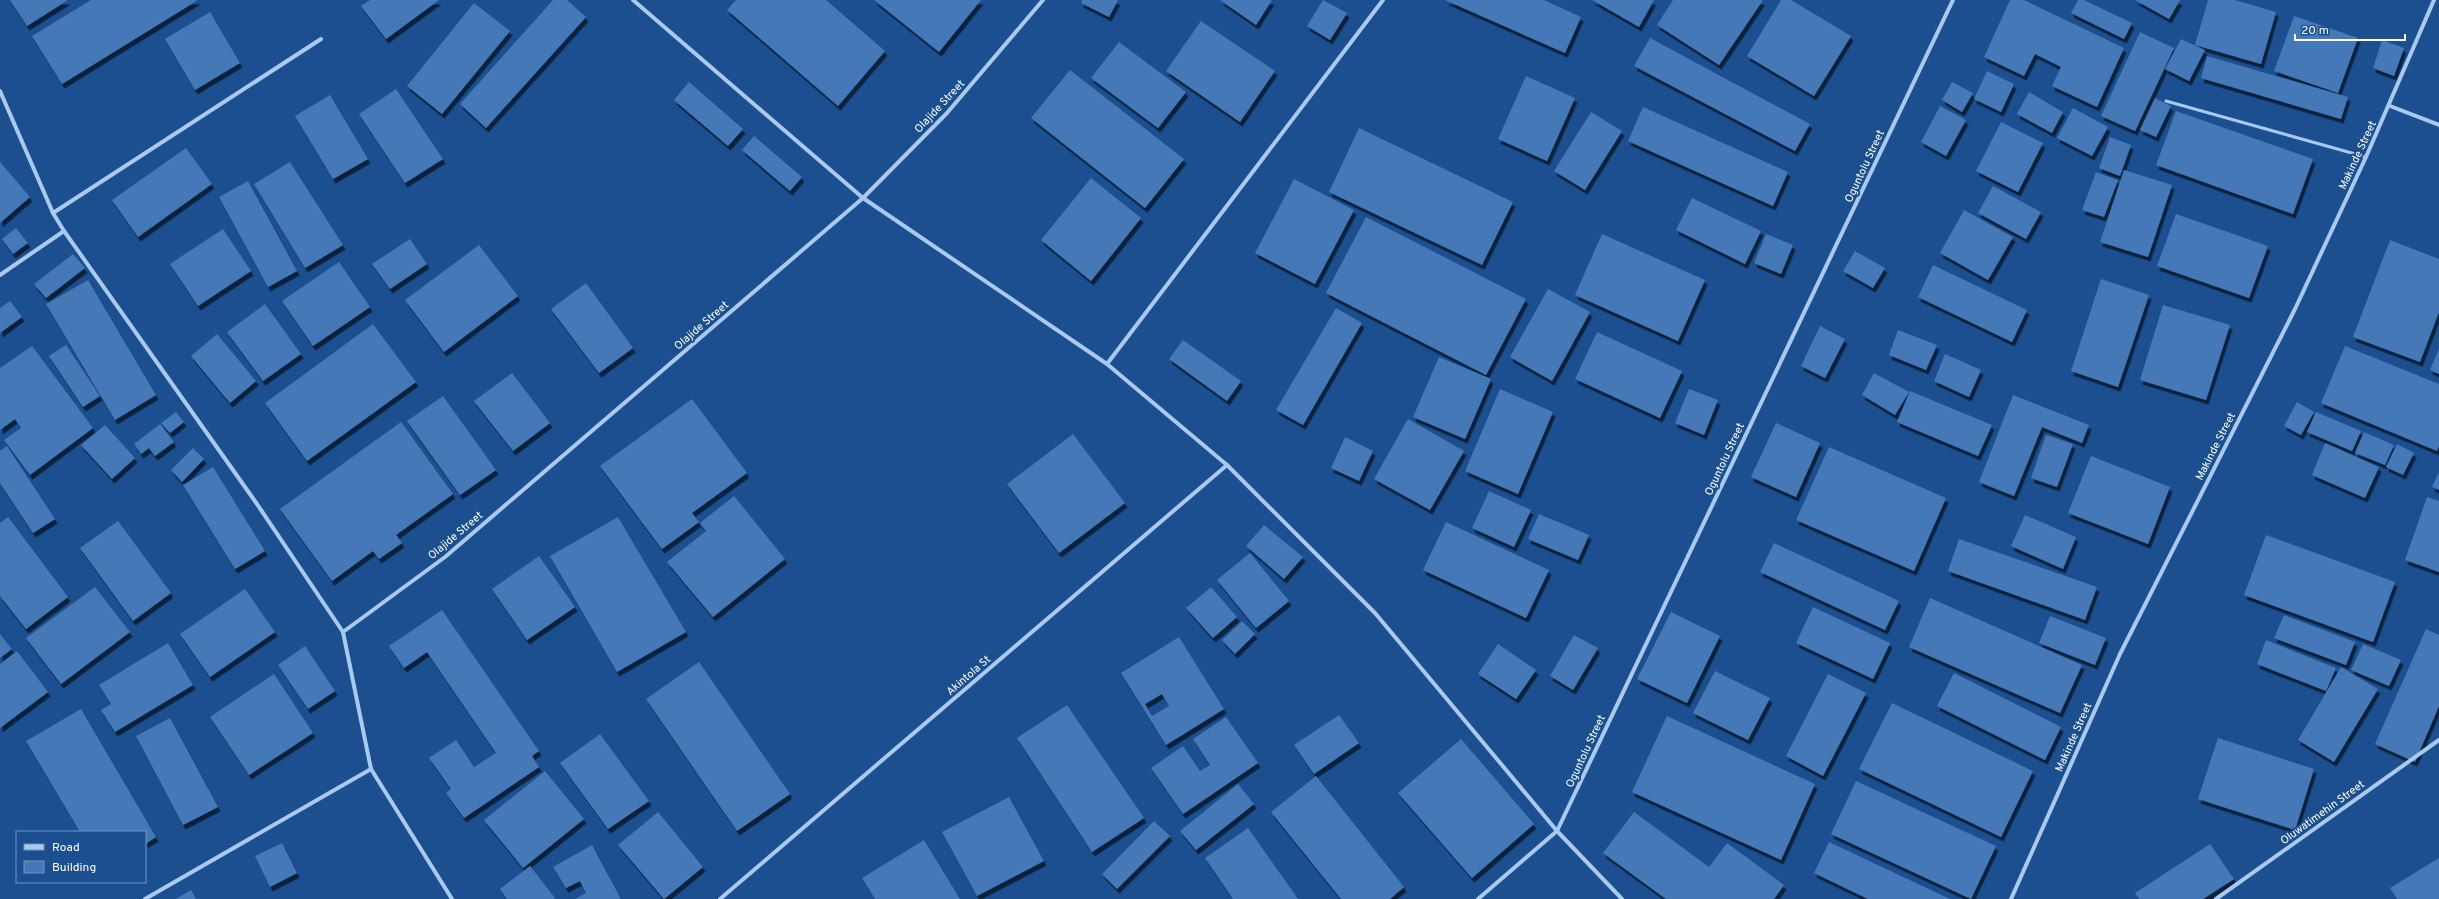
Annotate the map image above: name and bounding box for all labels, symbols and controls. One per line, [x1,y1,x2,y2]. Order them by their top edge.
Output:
scale bar [2295,16,2405,42]
text: 20 m [2301,23,2329,39]
street label: Olajide Street [912,77,968,136]
street label: Makinde Street [2336,119,2380,192]
street label: Oguntolu Street [1842,128,1888,205]
street label: Olajide Street [672,298,732,353]
street label: Makinde Street [2193,410,2239,483]
street label: Oguntolu Street [1702,421,1748,498]
street label: Olajide Street [425,509,486,563]
street label: Akintola St [944,653,994,699]
street label: Makinde Street [2052,701,2095,774]
street label: Oguntolu Street [1563,713,1609,790]
street label: Oluwatimehin Street [2278,778,2367,848]
legend [16,831,146,883]
text: Road [52,840,80,856]
text: Building [52,860,96,876]

